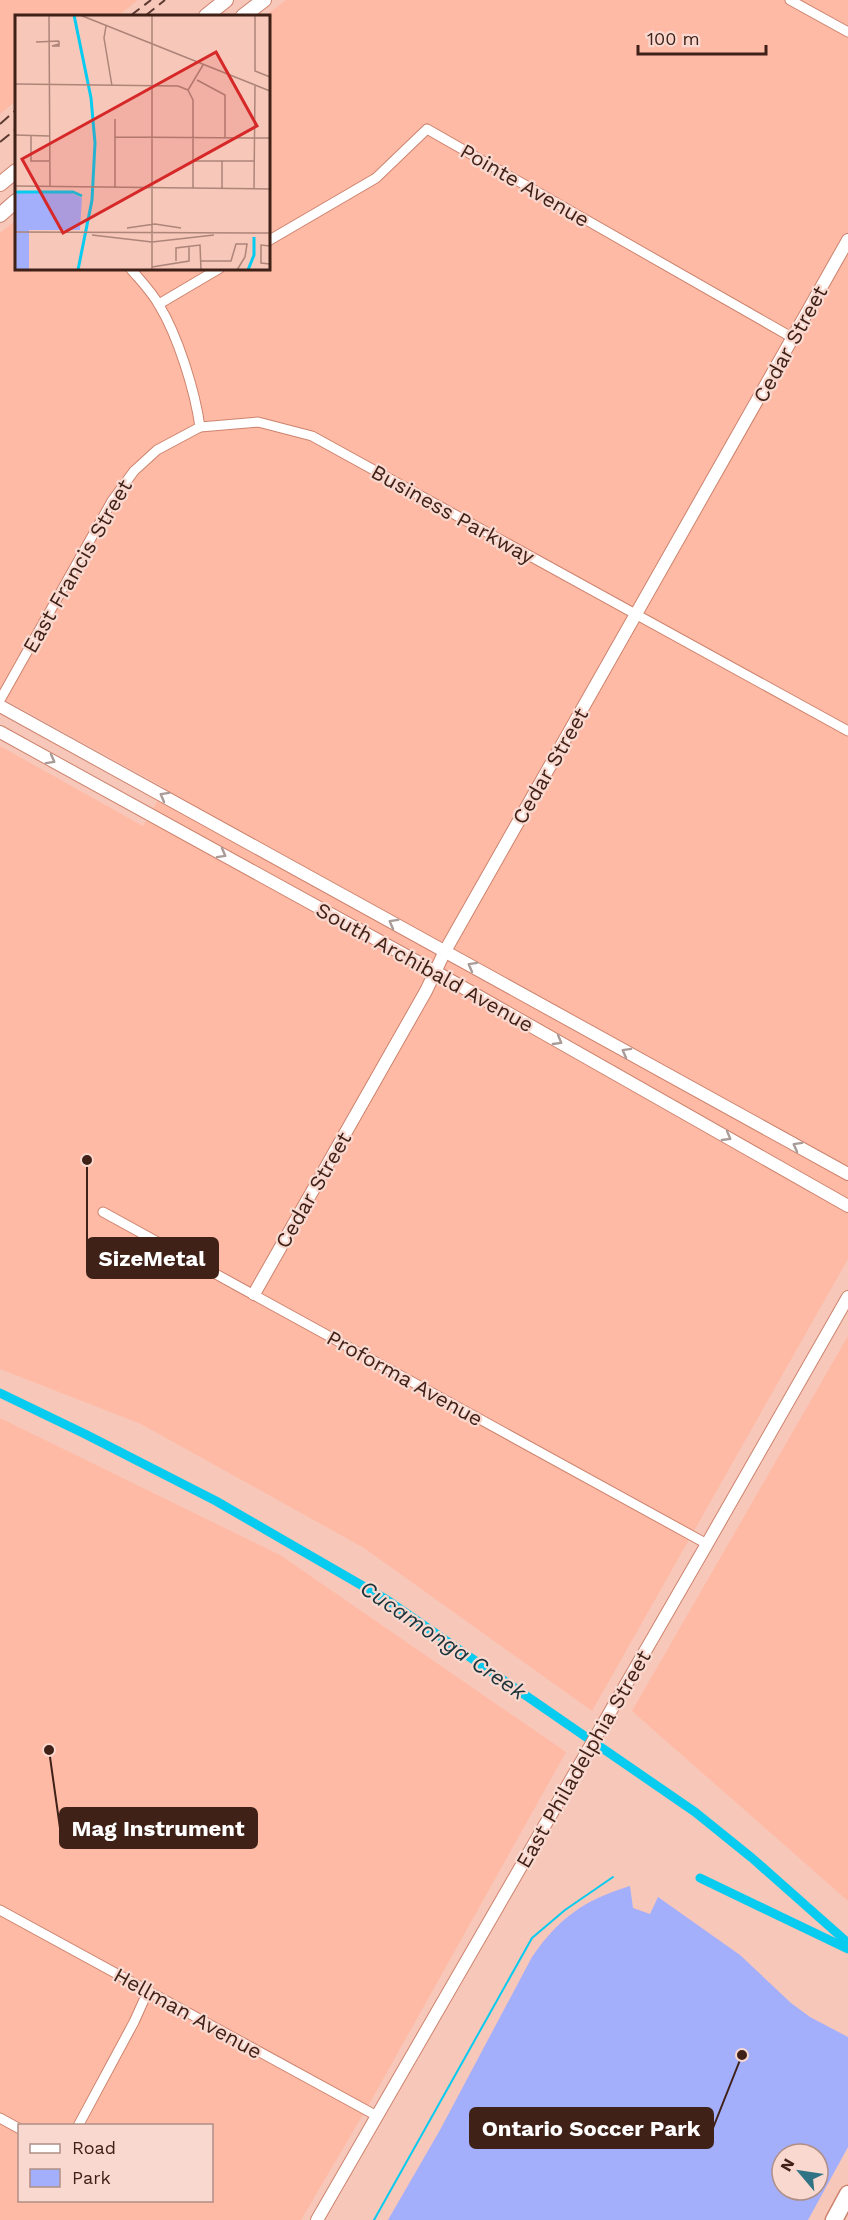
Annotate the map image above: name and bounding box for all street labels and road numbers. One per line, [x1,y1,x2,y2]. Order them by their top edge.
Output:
street label: Pointe Avenue [456,138,594,232]
street label: Cedar Street [748,281,833,407]
street label: Business Parkway [367,459,539,569]
street label: East Francis Street [17,475,137,657]
street label: Cedar Street [507,703,593,829]
street label: South Archibald Avenue [312,897,538,1037]
street label: Cedar Street [270,1127,356,1253]
street label: Proforma Avenue [323,1325,487,1431]
street label: East Philadelphia Street [510,1646,656,1872]
street label: Hellman Avenue [109,1962,267,2064]

